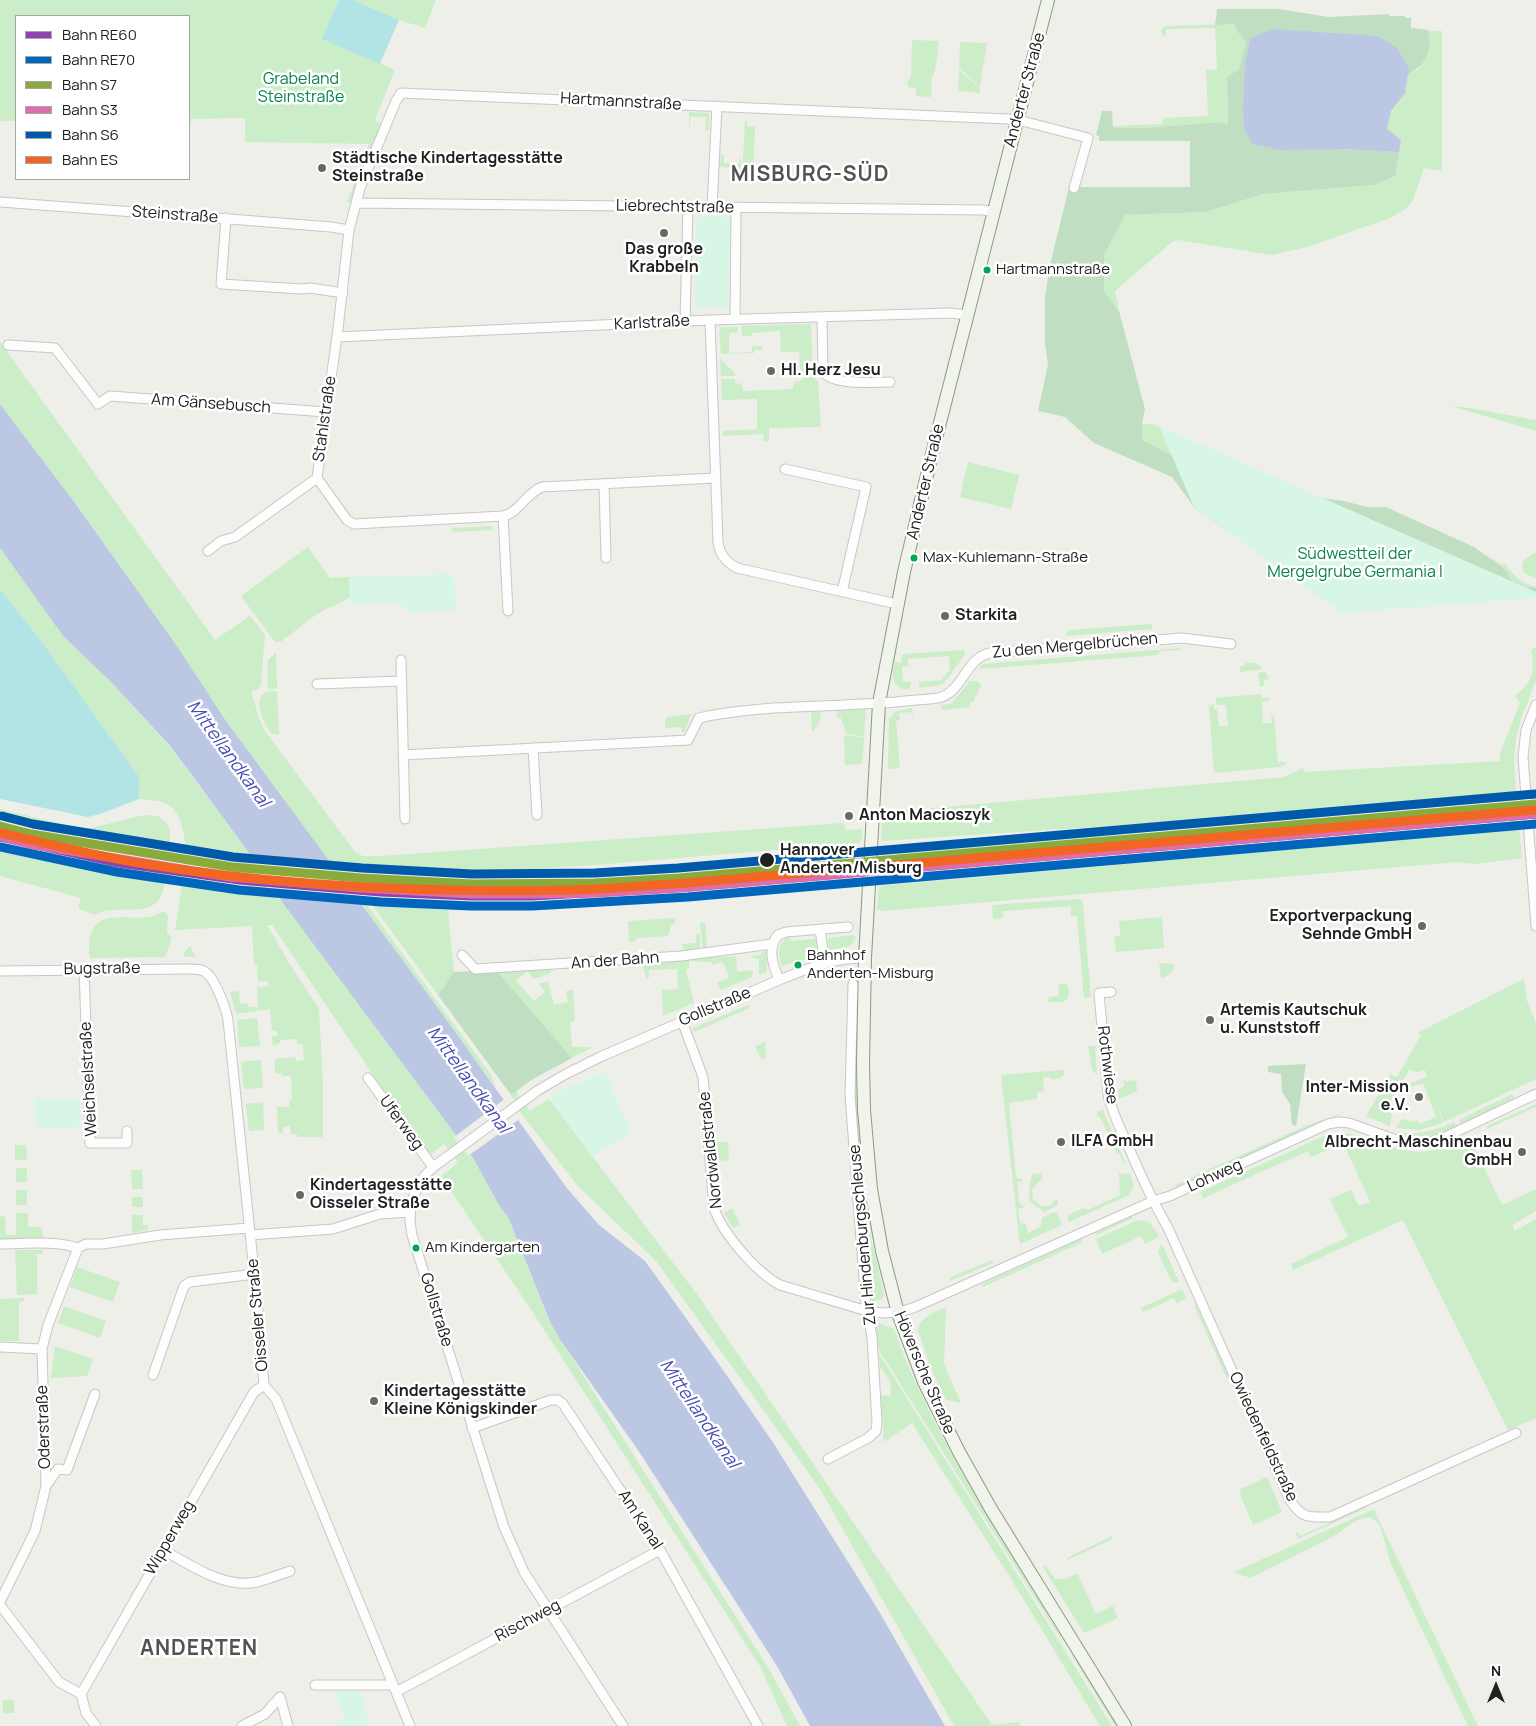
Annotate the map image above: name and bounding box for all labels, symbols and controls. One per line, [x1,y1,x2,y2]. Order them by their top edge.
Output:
legend [15,15,190,180]
text: Bahn RE60 [62,24,137,45]
street label: Anderter Straße [1000,30,1050,150]
text: Bahn RE70 [62,49,135,70]
park label: Grabeland Steinstraße [258,70,344,108]
text: Bahn S7 [62,74,117,95]
street label: Hartmannstraße [560,89,682,115]
text: Bahn S3 [62,99,118,120]
text: Bahn S6 [62,124,119,145]
text: Bahn ES [62,149,118,170]
place label: Städtische Kindertagesstätte Steinstraße [332,149,563,187]
marker: Städtische Kindertagesstätte Steinstraße [316,162,328,174]
district label: MISBURG-SÜD [729,162,891,188]
street label: Liebrechtstraße [616,196,734,218]
street label: Steinstraße [131,202,219,228]
marker: Das große Krabbeln [658,227,670,239]
place label: Das große Krabbeln [625,240,703,278]
place label: Hartmannstraße [996,261,1110,279]
marker: Hartmannstraße [982,265,992,275]
street label: Karlstraße [614,311,690,335]
place label: Hl. Herz Jesu [781,361,881,381]
marker: Hl. Herz Jesu [765,365,777,377]
street label: Stahlstraße [309,375,341,463]
street label: Am Gänsebusch [150,390,272,418]
street label: Anderter Straße [903,422,949,542]
park label: Südwestteil der Mergelgrube Germania I [1267,545,1443,583]
place label: Max-Kuhlemann-Straße [923,549,1088,567]
marker: Max-Kuhlemann-Straße [909,553,919,563]
place label: Starkita [955,606,1017,626]
marker: Starkita [939,610,951,622]
street label: Zu den Mergelbrüchen [991,629,1159,663]
water label: Mittellandkanal [182,696,274,812]
place label: Anton Macioszyk [859,806,990,826]
marker: Anton Macioszyk [843,810,855,822]
place label: Hannover Anderten/Misburg [780,841,922,879]
marker: Hannover Anderten/Misburg [758,851,776,869]
place label: Exportverpackung Sehnde GmbH [1269,907,1412,945]
marker: Exportverpackung Sehnde GmbH [1416,920,1428,932]
place label: Bahnhof Anderten-Misburg [807,947,934,982]
street label: An der Bahn [570,948,660,974]
street label: Bugstraße [63,959,141,979]
marker: Bahnhof Anderten-Misburg [793,960,803,970]
street label: Gollstraße [676,983,754,1031]
place label: Artemis Kautschuk u. Kunststoff [1220,1001,1367,1039]
marker: Artemis Kautschuk u. Kunststoff [1204,1014,1216,1026]
street label: Weichselstraße [76,1021,102,1137]
water label: Mittellandkanal [422,1022,514,1138]
street label: Rothwiese [1093,1025,1121,1105]
place label: Inter-Mission e.V. [1305,1078,1409,1116]
street label: Nordwaldstraße [695,1091,727,1209]
marker: Inter-Mission e.V. [1413,1091,1425,1103]
street label: Uferweg [375,1092,427,1154]
place label: ILFA GmbH [1071,1132,1154,1152]
place label: Albrecht-Maschinenbau GmbH [1325,1133,1512,1171]
marker: ILFA GmbH [1055,1136,1067,1148]
street label: Zur Hindenburgschleuse [846,1144,880,1326]
marker: Albrecht-Maschinenbau GmbH [1516,1146,1528,1158]
street label: Lohweg [1185,1155,1245,1197]
place label: Kindertagesstätte Oisseler Straße [310,1176,452,1214]
marker: Kindertagesstätte Oisseler Straße [294,1189,306,1201]
place label: Am Kindergarten [425,1239,540,1257]
marker: Am Kindergarten [411,1243,421,1253]
street label: Oisseler Straße [244,1258,272,1372]
street label: Gollstraße [416,1271,456,1349]
street label: Höversche Straße [889,1309,959,1437]
water label: Mittellandkanal [655,1355,743,1473]
street label: Owiedenfeldstraße [1224,1369,1302,1505]
place label: Kindertagesstätte Kleine Königskinder [384,1382,537,1420]
street label: Oderstraße [33,1385,55,1469]
marker: Kindertagesstätte Kleine Königskinder [368,1395,380,1407]
street label: Am Kanal [614,1487,666,1553]
street label: Wipperweg [141,1497,199,1579]
street label: Rischweg [492,1596,564,1646]
district label: ANDERTEN [139,1636,259,1662]
north arrow [1471,1661,1521,1711]
text: N [1491,1661,1501,1680]

